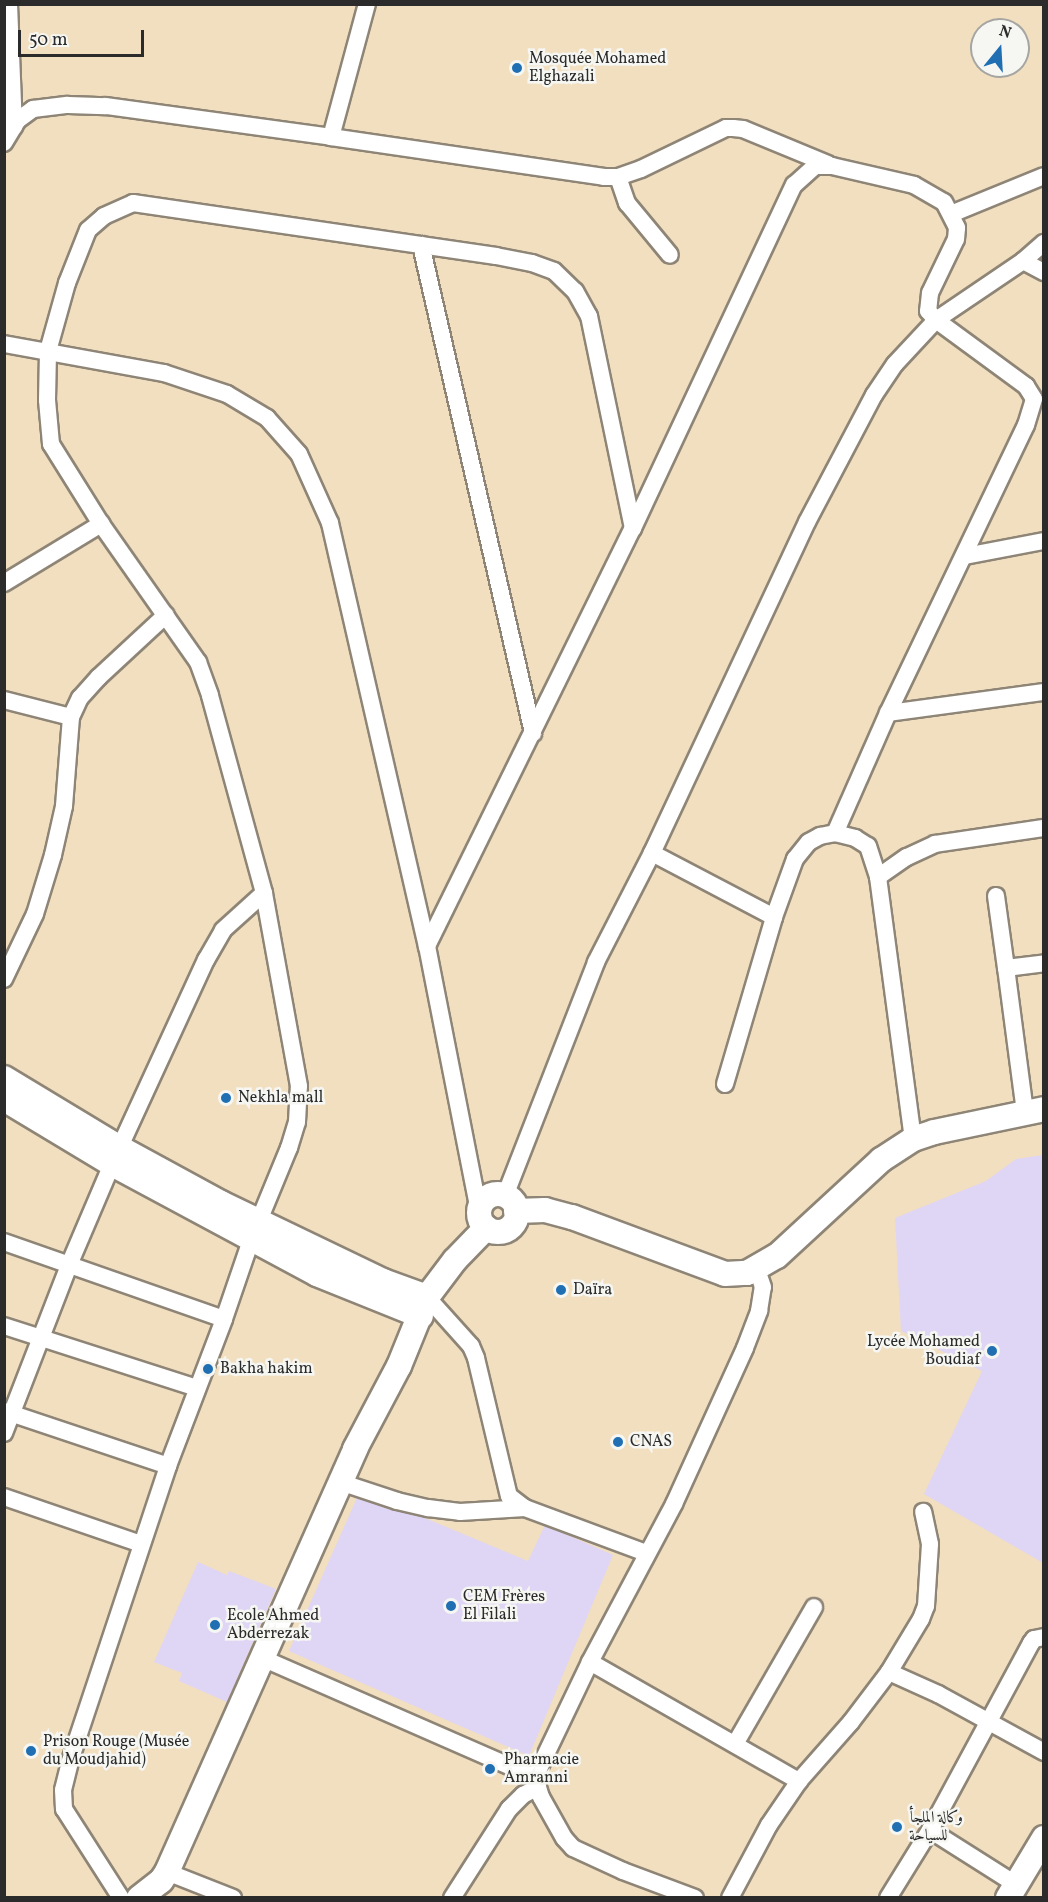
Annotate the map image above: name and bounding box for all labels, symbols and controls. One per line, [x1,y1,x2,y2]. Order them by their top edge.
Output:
scale bar [21,18,147,56]
north arrow [970,18,1030,78]
text: N [996,21,1014,45]
text: 50 m [29,28,68,53]
place label: Mosquée Mohamed Elghazali [529,49,666,87]
marker: Mosquée Mohamed Elghazali [510,61,524,75]
place label: Nekhla mall [238,1088,323,1108]
marker: Nekhla mall [219,1091,233,1105]
place label: Daïra [573,1280,612,1300]
marker: Daïra [554,1283,568,1297]
place label: Lycée Mohamed Boudiaf [867,1332,980,1370]
marker: Lycée Mohamed Boudiaf [985,1344,999,1358]
place label: Bakha hakim [220,1359,313,1379]
marker: Bakha hakim [201,1362,215,1376]
place label: CNAS [630,1432,672,1452]
marker: CNAS [611,1435,625,1449]
place label: CEM Frères El Filali [463,1587,545,1625]
marker: CEM Frères El Filali [444,1599,458,1613]
place label: Ecole Ahmed Abderrezak [227,1606,319,1644]
marker: Ecole Ahmed Abderrezak [208,1618,222,1632]
place label: Prison Rouge (Musée du Moudjahid) [43,1732,189,1770]
marker: Prison Rouge (Musée du Moudjahid) [24,1744,38,1758]
place label: Pharmacie Amranni [504,1750,579,1788]
marker: Pharmacie Amranni [481,1760,499,1778]
place label: وكالة الملجأ للسياحة [909,1808,963,1846]
marker: وكالة الملجأ للسياحة [890,1820,904,1834]

